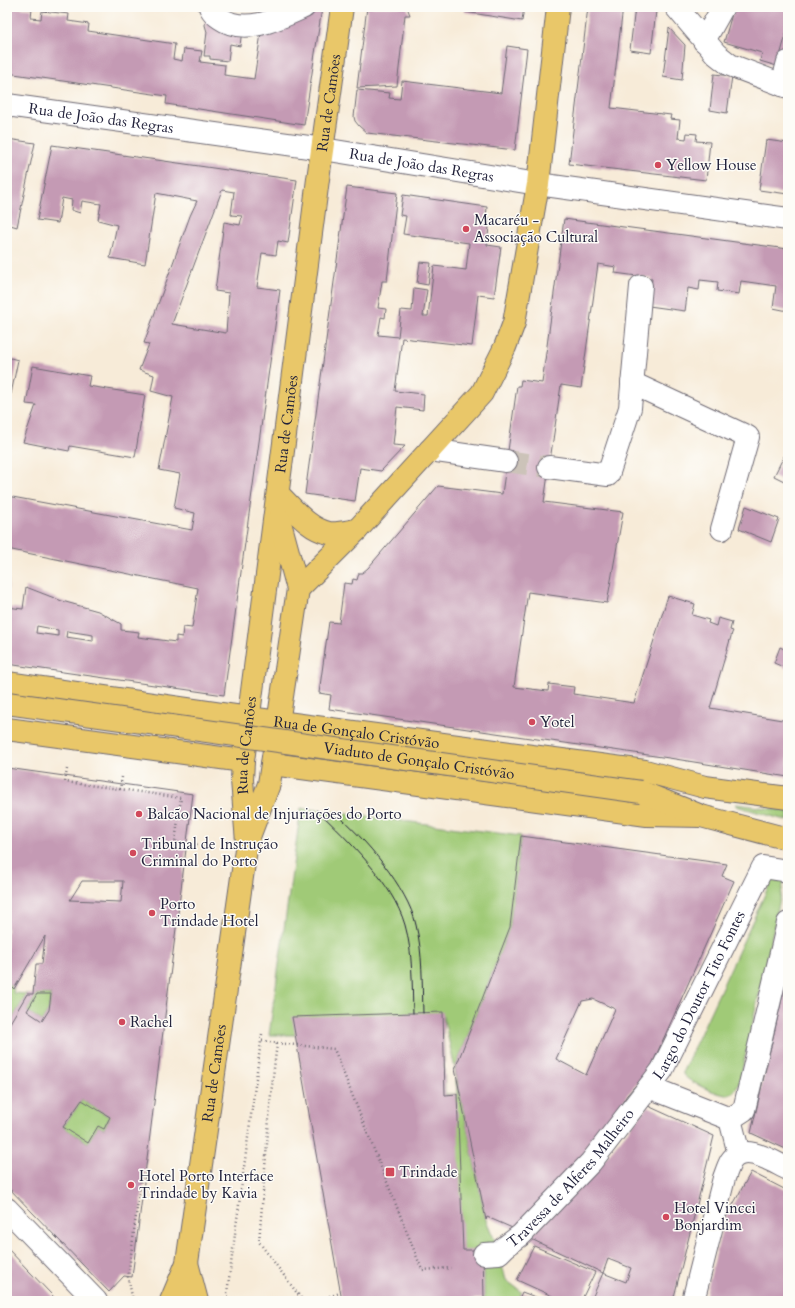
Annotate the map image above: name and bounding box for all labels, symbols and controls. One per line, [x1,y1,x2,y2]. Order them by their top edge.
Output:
street label: Rua de Camões [312,53,345,153]
street label: Rua de João das Regras [27,98,175,138]
street label: Rua de João das Regras [348,143,495,187]
place label: Yellow House [666,155,757,175]
marker: Yellow House [653,160,663,170]
place label: Macaréu - Associação Cultural [474,210,598,247]
marker: Macaréu - Associação Cultural [461,224,471,234]
street label: Rua de Camões [270,374,303,474]
street label: Rua de Camões [232,695,261,795]
street label: Rua de Gonçalo Cristóvão [272,711,441,753]
place label: Yotel [540,712,575,732]
marker: Yotel [527,717,537,727]
street label: Viaduto de Gonçalo Cristóvão [322,738,516,784]
place label: Balcão Nacional de Injuriações do Porto [147,804,402,824]
marker: Balcão Nacional de Injuriações do Porto [134,809,144,819]
place label: Tribunal de Instrução Criminal do Porto [141,834,278,871]
marker: Tribunal de Instrução Criminal do Porto [128,848,138,858]
place label: Porto Trindade Hotel [160,894,259,931]
street label: Largo do Doutor Tito Fontes [648,907,750,1084]
marker: Porto Trindade Hotel [147,908,157,918]
place label: Rachel [130,1012,173,1032]
marker: Rachel [117,1017,127,1027]
street label: Rua de Camões [197,1023,231,1123]
street label: Travessa de Alferes Malheiro [503,1104,639,1252]
place label: Trindade [399,1162,458,1182]
place label: Hotel Porto Interface Trindade by Kavia [139,1166,274,1203]
marker: Trindade [384,1166,396,1178]
marker: Hotel Porto Interface Trindade by Kavia [126,1180,136,1190]
place label: Hotel Vincci Bonjardim [674,1198,756,1235]
marker: Hotel Vincci Bonjardim [661,1212,671,1222]

